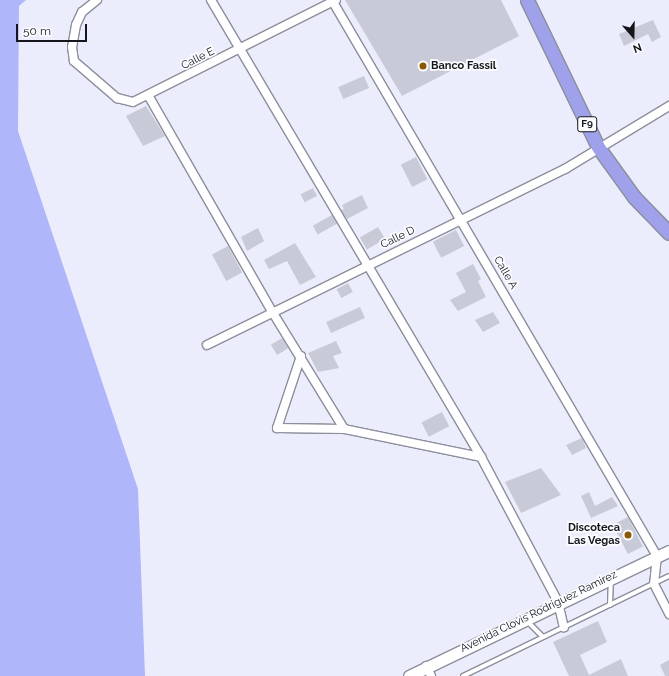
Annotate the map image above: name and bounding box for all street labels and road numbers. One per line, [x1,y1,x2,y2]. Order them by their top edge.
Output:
street label: Calle E [179,45,217,73]
road number: F9 [577,116,597,132]
street label: Calle D [379,224,417,252]
street label: Calle A [490,254,520,292]
street label: Avenida Clovis Rodriguez Ramirez [459,568,619,656]

